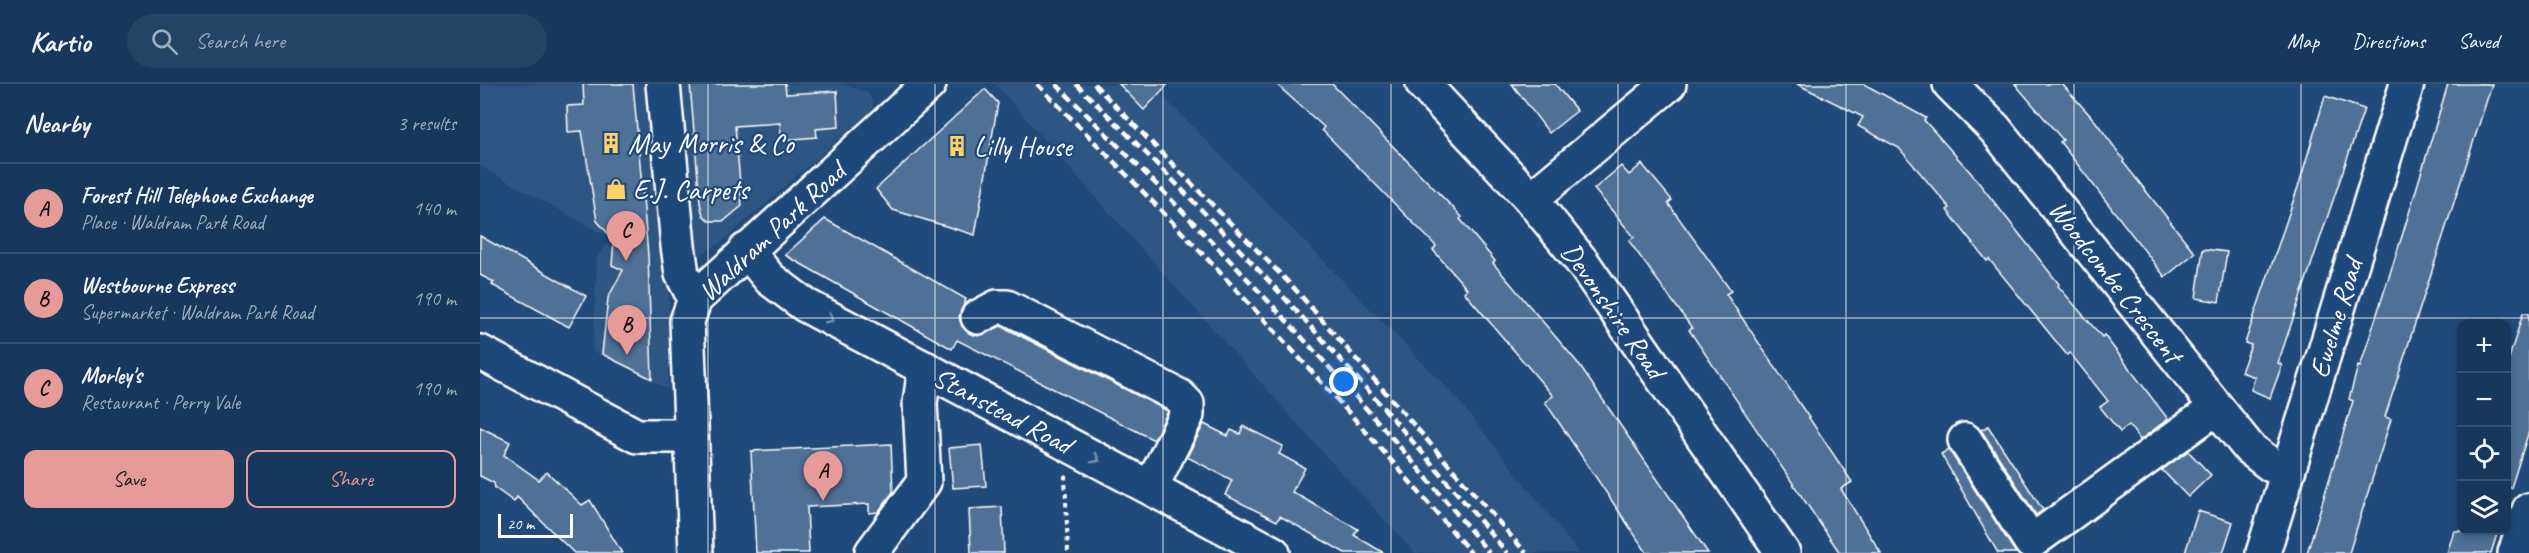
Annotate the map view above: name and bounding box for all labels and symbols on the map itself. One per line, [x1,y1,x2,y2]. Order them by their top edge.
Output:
place label: May Morris & Co [628,126,796,161]
place label: Lilly House [974,129,1074,164]
building icon: May Morris & Co [599,131,623,155]
building icon: Lilly House [945,134,969,158]
street label: Waldram Park Road [691,152,855,308]
place label: E.J. Carpets [633,172,751,207]
shop icon: E.J. Carpets [604,177,628,201]
street label: Woodcombe Crescent [2041,193,2192,373]
pin: C [606,212,646,261]
street label: Devonshire Road [1554,235,1676,388]
street label: Ewelme Road [2301,251,2371,382]
pin: B [608,306,646,355]
one-way arrow [824,311,835,323]
street label: Stanstead Road [927,359,1082,464]
your location [1329,367,1358,396]
one-way arrow [1089,451,1100,463]
pin: A [804,452,842,501]
scale bar [498,511,573,538]

